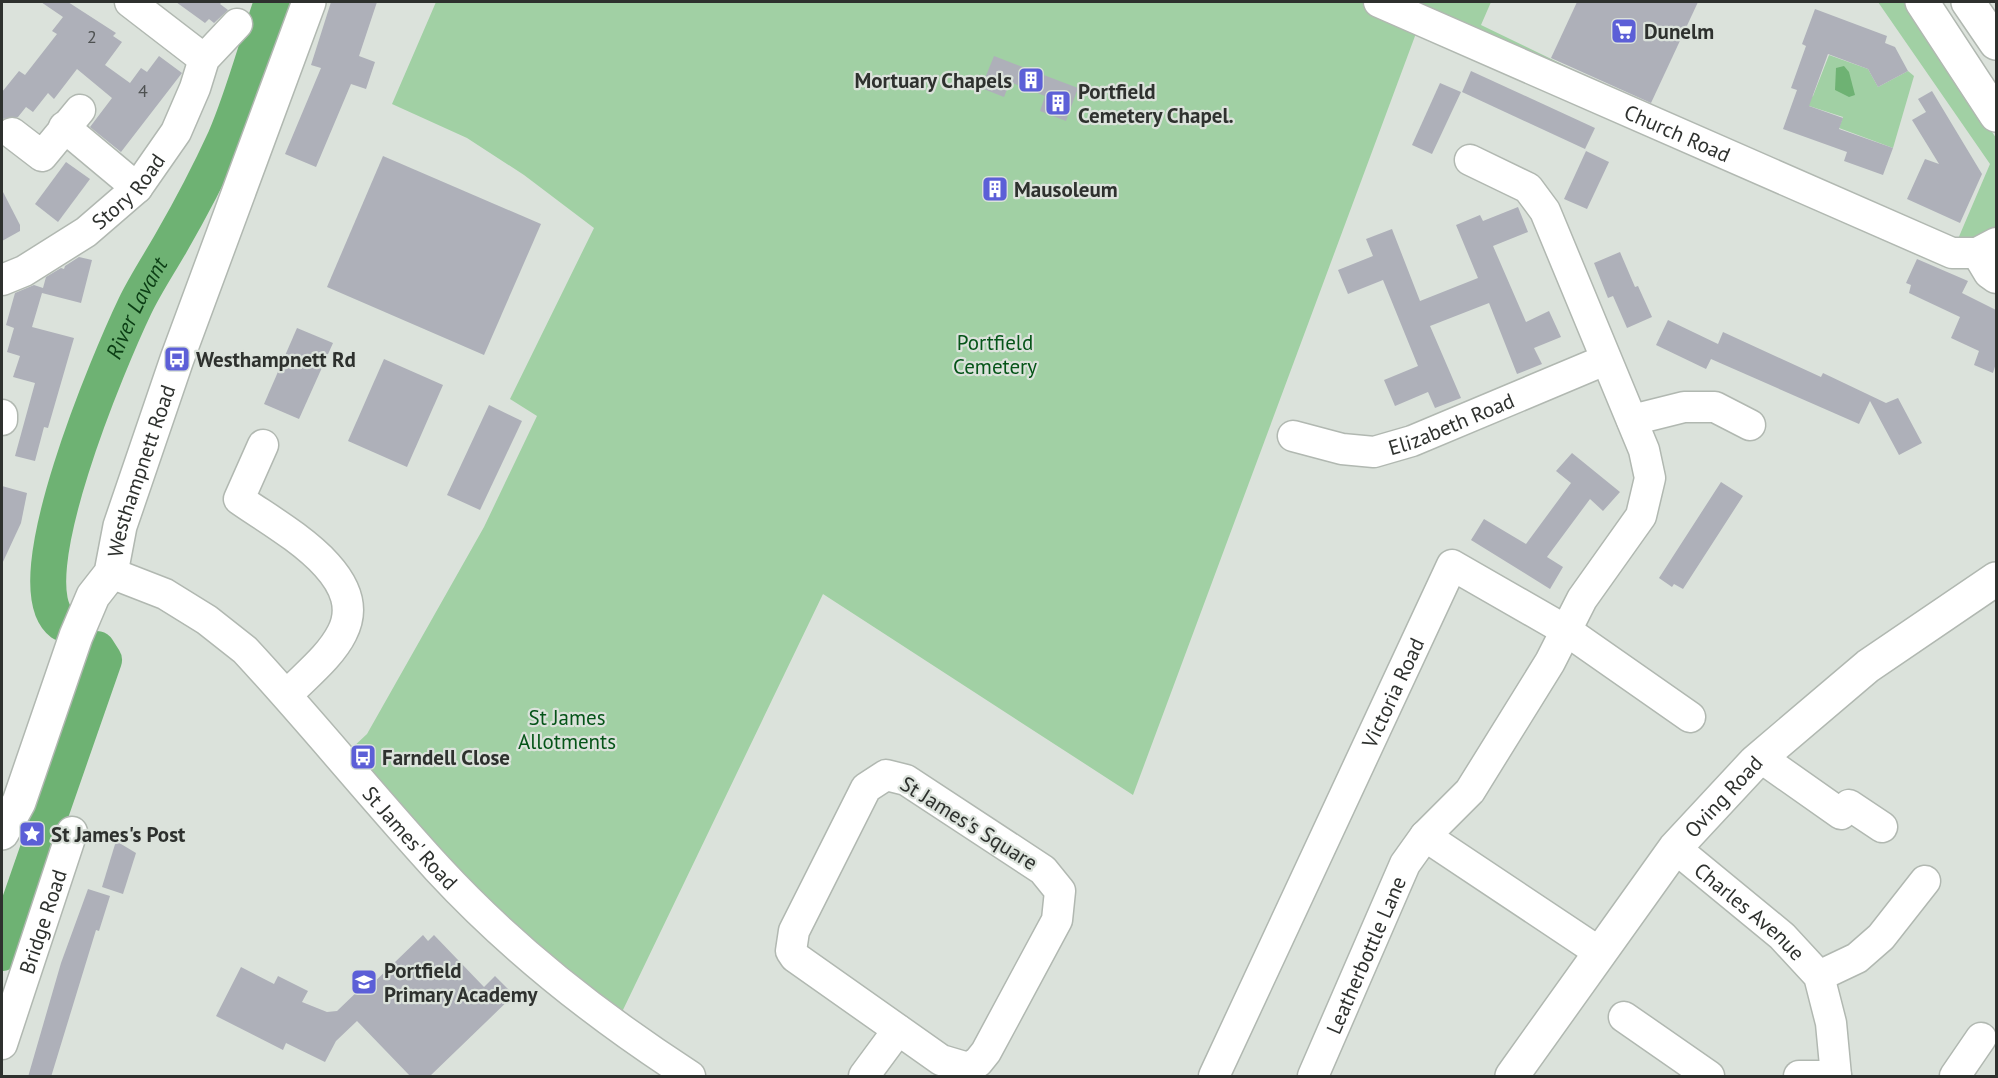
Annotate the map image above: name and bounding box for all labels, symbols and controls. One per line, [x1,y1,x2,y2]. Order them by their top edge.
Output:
supermarket icon: Dunelm [1609,16,1639,46]
place label: Dunelm [1644,18,1714,45]
house number: 2 [87,25,97,48]
building icon: Mortuary Chapels [1016,65,1046,95]
place label: Mortuary Chapels [855,67,1012,94]
place label: Portfield Cemetery Chapel. [1078,78,1234,129]
house number: 4 [138,79,148,102]
building icon: Portfield Cemetery Chapel. [1043,88,1073,118]
street label: Church Road [1620,98,1735,168]
street label: Story Road [86,148,171,235]
building icon: Mausoleum [980,174,1010,204]
place label: Mausoleum [1014,176,1118,203]
water label: River Lavant [99,251,174,363]
park label: Portfield Cemetery [953,329,1037,380]
bus stop icon: Westhampnett Rd [162,344,192,374]
place label: Westhampnett Rd [196,346,356,373]
street label: Westhampnett Road [101,381,181,559]
street label: Elizabeth Road [1385,386,1518,461]
street label: Victoria Road [1355,633,1430,753]
park label: St James Allotments [518,704,616,755]
bus stop icon: Farndell Close [348,742,378,772]
place label: Farndell Close [382,744,510,771]
street label: Oving Road [1678,749,1768,843]
street label: St James's Square [895,770,1043,876]
street label: St James' Road [357,780,464,895]
place icon: St James's Post [17,819,47,849]
place label: St James's Post [51,821,186,848]
street label: Charles Avenue [1689,856,1811,966]
street label: Bridge Road [13,866,72,977]
street label: Leatherbottle Lane [1319,872,1412,1038]
place label: Portfield Primary Academy [384,957,539,1008]
school or university icon: Portfield Primary Academy [349,967,379,997]

